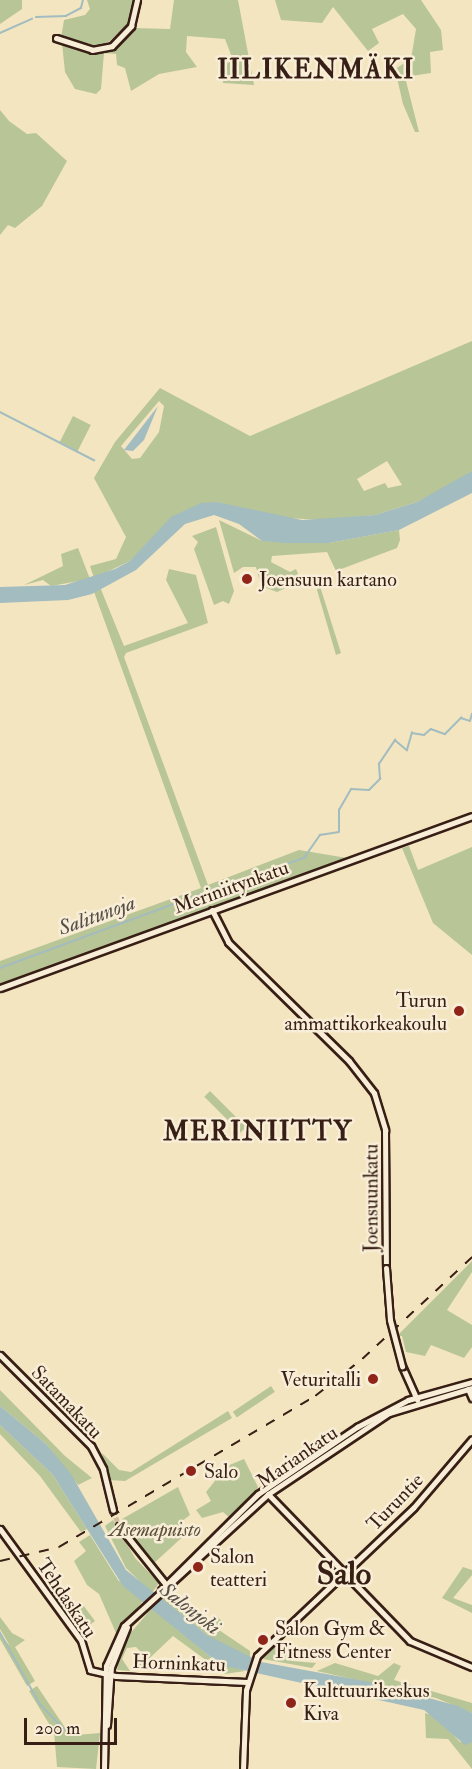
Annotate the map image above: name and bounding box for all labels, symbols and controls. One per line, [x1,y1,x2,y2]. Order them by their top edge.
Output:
district label: IILIKENMÄKI [217,55,415,87]
place label: Joensuun kartano [259,567,397,591]
marker: Joensuun kartano [240,572,254,586]
street label: Meriniitynkatu [170,855,292,919]
water label: Salitunoja [55,890,139,942]
place label: Turun ammattikorkeakoulu [285,988,447,1035]
marker: Turun ammattikorkeakoulu [452,1004,466,1018]
district label: MERINIITTY [163,1117,353,1149]
street label: Joensuunkatu [359,1144,383,1252]
street label: Satamakatu [26,1360,108,1444]
place label: Veturitalli [280,1367,361,1391]
marker: Veturitalli [366,1372,380,1386]
street label: Mariankatu [252,1420,342,1494]
place label: Salo [204,1459,238,1483]
marker: Salo [182,1462,200,1480]
street label: Turuntie [362,1468,428,1536]
park label: Asemapuisto [109,1517,201,1541]
place label: Salon teatteri [210,1544,267,1591]
street label: Tehdaskatu [32,1554,102,1642]
district label: Salo [317,1555,371,1593]
marker: Salon teatteri [191,1560,205,1574]
water label: Salonjoki [154,1577,226,1641]
place label: Salon Gym & Fitness Center [275,1616,391,1663]
marker: Salon Gym & Fitness Center [256,1633,270,1647]
street label: Horninkatu [132,1649,226,1677]
place label: Kulttuurikeskus Kiva [303,1679,430,1726]
marker: Kulttuurikeskus Kiva [284,1696,298,1710]
scale bar [27,1706,120,1744]
text: 200 m [35,1717,80,1740]

